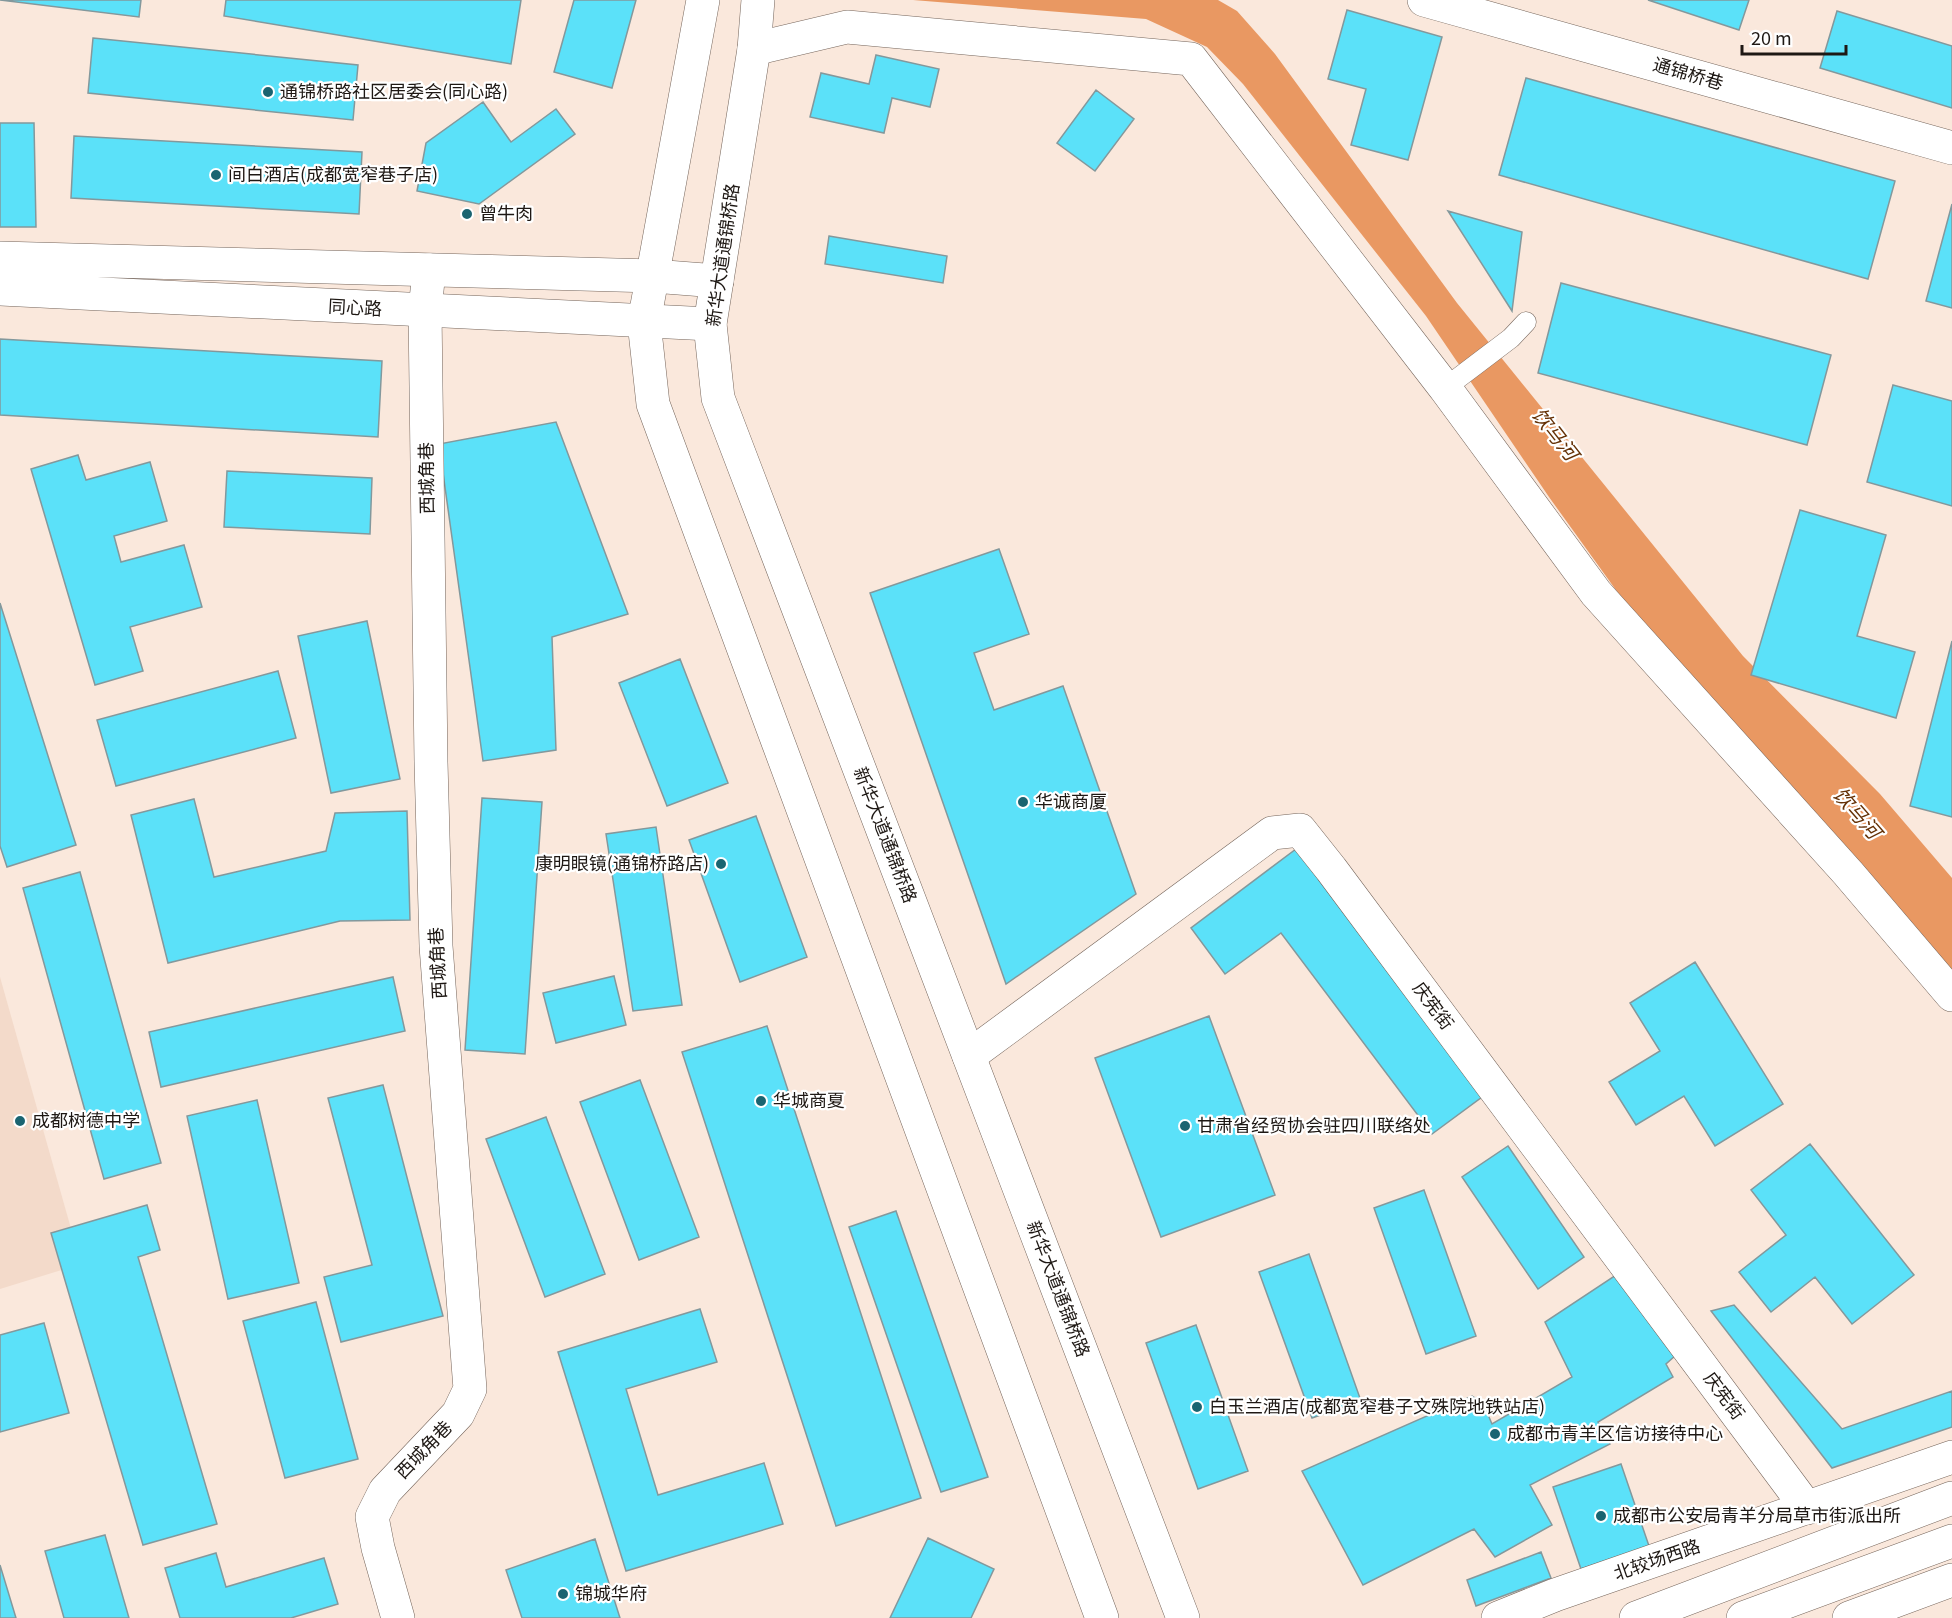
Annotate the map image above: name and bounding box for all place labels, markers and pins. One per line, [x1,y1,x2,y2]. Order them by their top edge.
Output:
place label: 通锦桥路社区居委会(同心路) [280,77,508,103]
marker: 通锦桥路社区居委会(同心路) [261,85,275,99]
place label: 间白酒店(成都宽窄巷子店) [228,160,438,186]
marker: 间白酒店(成都宽窄巷子店) [209,168,223,182]
place label: 曾牛肉 [479,199,533,225]
marker: 曾牛肉 [460,207,474,221]
place label: 华诚商厦 [1035,787,1107,813]
marker: 华诚商厦 [1016,795,1030,809]
place label: 康明眼镜(通锦桥路店) [535,849,709,875]
marker: 康明眼镜(通锦桥路店) [714,857,728,871]
place label: 华城商夏 [773,1086,845,1112]
marker: 华城商夏 [754,1094,768,1108]
place label: 成都树德中学 [32,1106,140,1132]
place label: 甘肃省经贸协会驻四川联络处 [1197,1111,1431,1137]
marker: 成都树德中学 [13,1114,27,1128]
marker: 甘肃省经贸协会驻四川联络处 [1178,1119,1192,1133]
place label: 白玉兰酒店(成都宽窄巷子文殊院地铁站店) [1209,1392,1545,1418]
marker: 白玉兰酒店(成都宽窄巷子文殊院地铁站店) [1190,1400,1204,1414]
place label: 成都市青羊区信访接待中心 [1507,1419,1723,1445]
marker: 成都市青羊区信访接待中心 [1488,1427,1502,1441]
place label: 成都市公安局青羊分局草市街派出所 [1613,1501,1901,1527]
marker: 成都市公安局青羊分局草市街派出所 [1594,1509,1608,1523]
place label: 锦城华府 [575,1579,647,1605]
marker: 锦城华府 [556,1587,570,1601]

